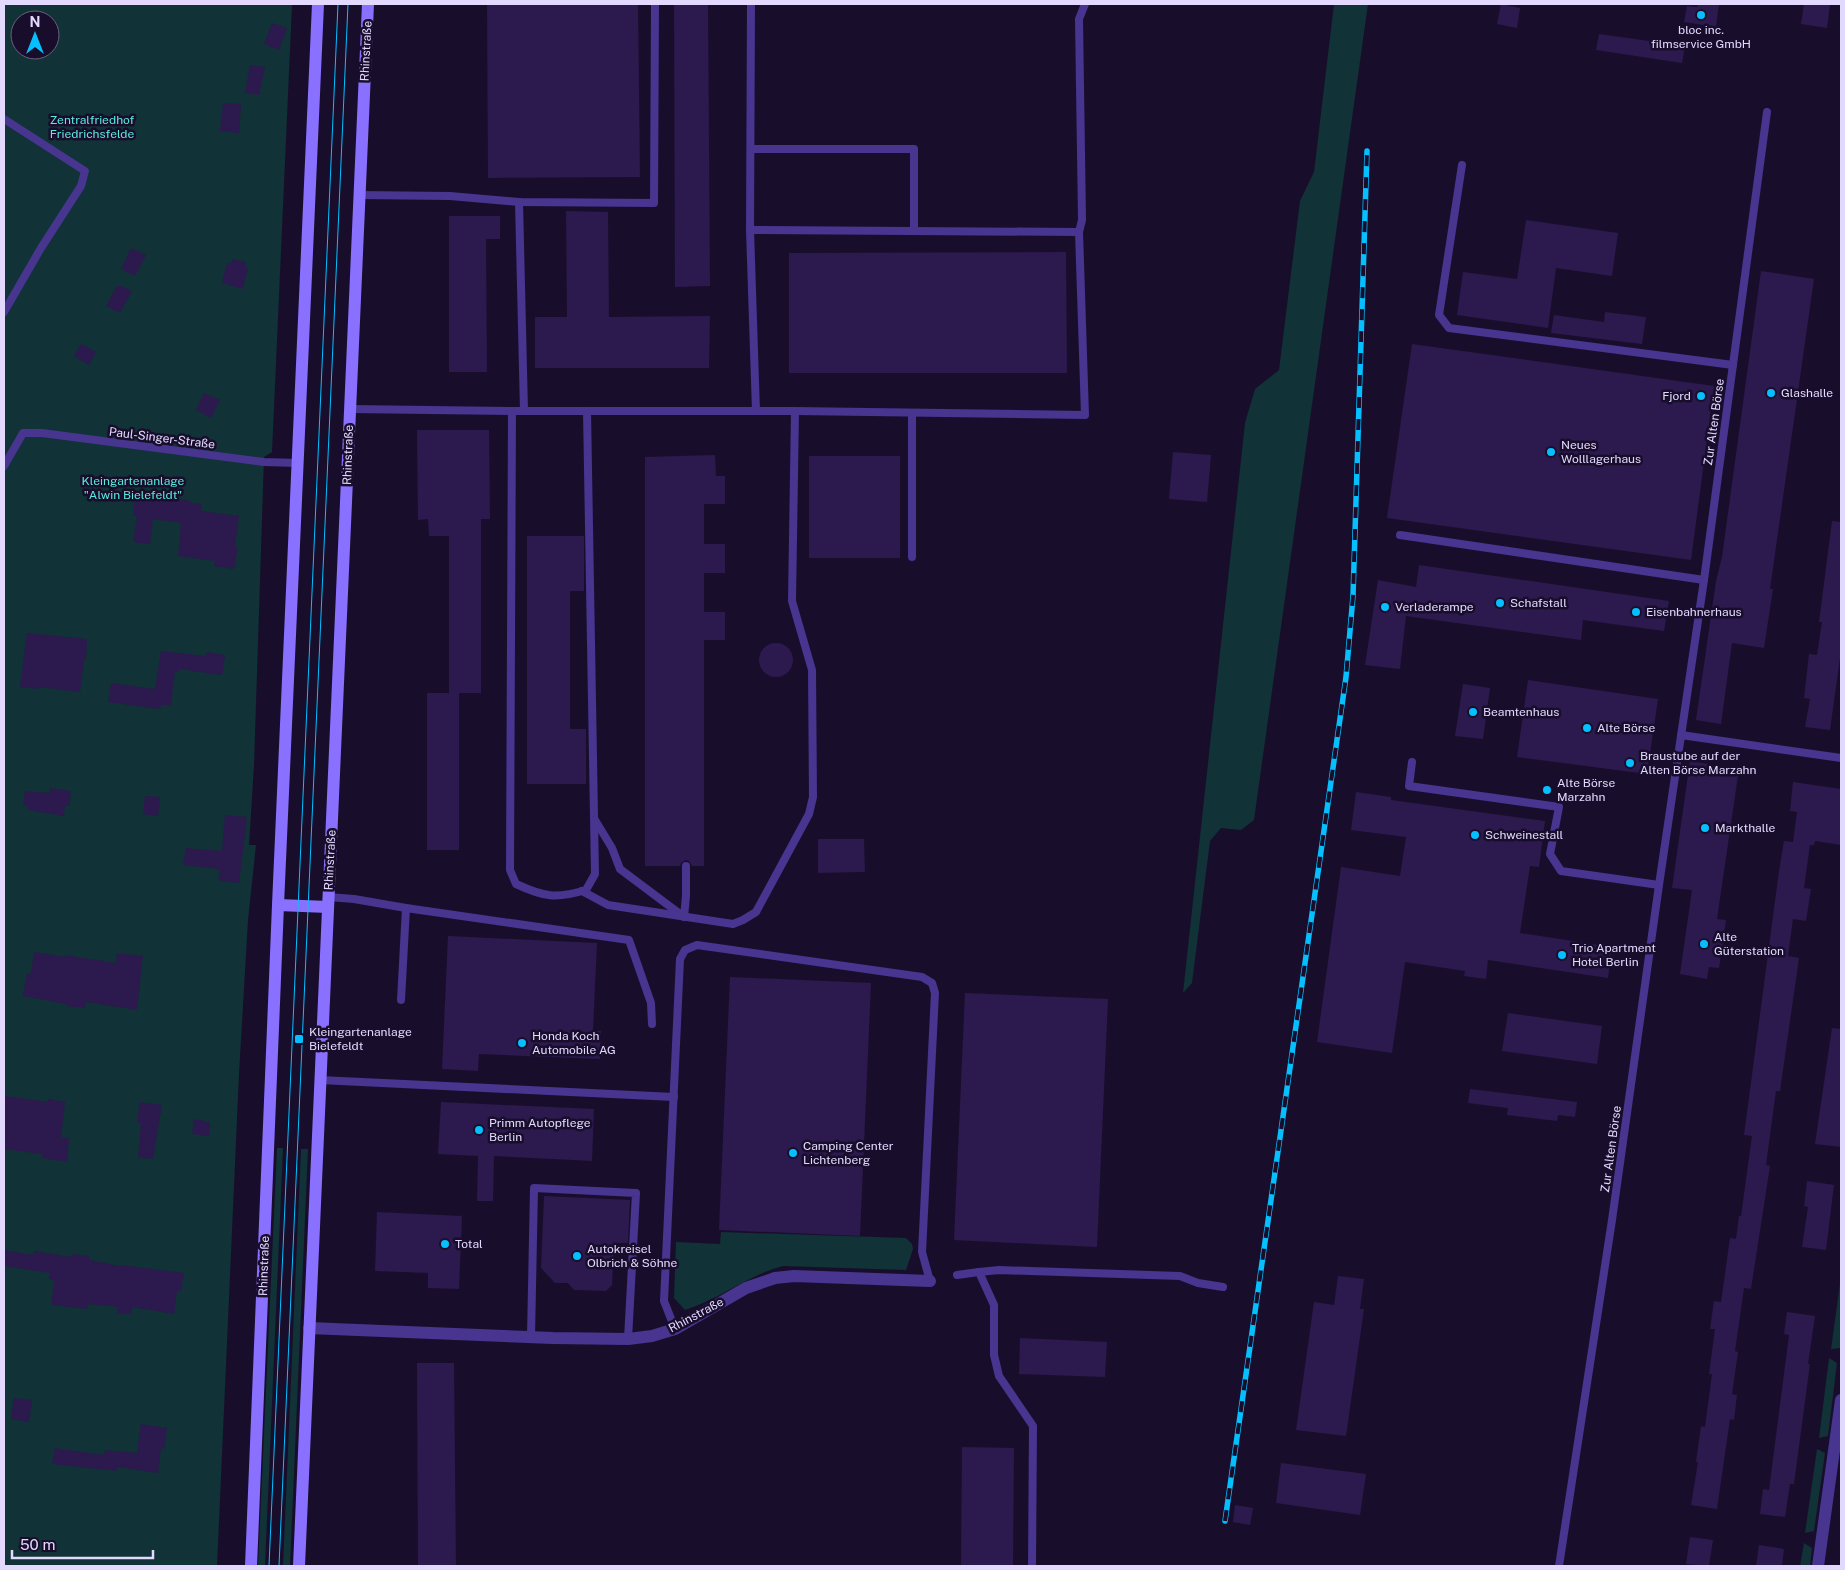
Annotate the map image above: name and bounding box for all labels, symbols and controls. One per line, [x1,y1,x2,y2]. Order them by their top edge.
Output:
marker: bloc inc. filmservice GmbH [1695,9,1707,21]
north arrow [10,10,60,60]
text: N [30,14,40,30]
street label: Rhinstraße [357,20,375,82]
place label: bloc inc. filmservice GmbH [1651,23,1751,51]
park label: Zentralfriedhof Friedrichsfelde [50,113,135,141]
street label: Zur Alten Börse [1701,378,1727,466]
place label: Glashalle [1781,386,1833,400]
marker: Glashalle [1765,387,1777,399]
place label: Fjord [1662,389,1691,403]
marker: Fjord [1695,390,1707,402]
street label: Rhinstraße [340,424,356,485]
street label: Paul-Singer-Straße [108,425,216,451]
place label: Neues Wolllagerhaus [1561,438,1641,466]
marker: Neues Wolllagerhaus [1545,446,1557,458]
park label: Kleingartenanlage "Alwin Bielefeldt" [82,474,185,502]
place label: Schafstall [1510,596,1567,610]
marker: Schafstall [1494,597,1506,609]
place label: Verladerampe [1395,600,1474,614]
marker: Verladerampe [1379,601,1391,613]
place label: Eisenbahnerhaus [1646,605,1742,619]
marker: Eisenbahnerhaus [1630,606,1642,618]
place label: Beamtenhaus [1483,705,1559,719]
marker: Beamtenhaus [1467,706,1479,718]
place label: Alte Börse [1597,721,1655,735]
marker: Alte Börse [1581,722,1593,734]
place label: Braustube auf der Alten Börse Marzahn [1640,749,1756,777]
marker: Braustube auf der Alten Börse Marzahn [1624,757,1636,769]
place label: Alte Börse Marzahn [1557,776,1615,804]
marker: Alte Börse Marzahn [1541,784,1553,796]
place label: Markthalle [1715,821,1775,835]
marker: Markthalle [1699,822,1711,834]
place label: Schweinestall [1485,828,1564,842]
street label: Rhinstraße [321,829,339,891]
marker: Schweinestall [1469,829,1481,841]
place label: Alte Güterstation [1714,930,1784,958]
marker: Alte Güterstation [1698,938,1710,950]
place label: Trio Apartment Hotel Berlin [1572,941,1656,969]
marker: Trio Apartment Hotel Berlin [1556,949,1568,961]
place label: Kleingartenanlage Bielefeldt [309,1025,412,1053]
place label: Honda Koch Automobile AG [532,1029,616,1057]
marker: Kleingartenanlage Bielefeldt [293,1033,305,1045]
marker: Honda Koch Automobile AG [516,1037,528,1049]
street label: Zur Alten Börse [1598,1105,1624,1193]
place label: Primm Autopflege Berlin [489,1116,591,1144]
marker: Primm Autopflege Berlin [473,1124,485,1136]
place label: Camping Center Lichtenberg [803,1139,894,1167]
marker: Camping Center Lichtenberg [787,1147,799,1159]
street label: Rhinstraße [256,1235,272,1296]
place label: Total [455,1237,483,1251]
marker: Total [439,1238,451,1250]
place label: Autokreisel Olbrich & Söhne [587,1242,677,1270]
marker: Autokreisel Olbrich & Söhne [571,1250,583,1262]
street label: Rhinstraße [666,1295,726,1335]
scale bar [12,1528,154,1560]
text: 50 m [20,1536,55,1553]

